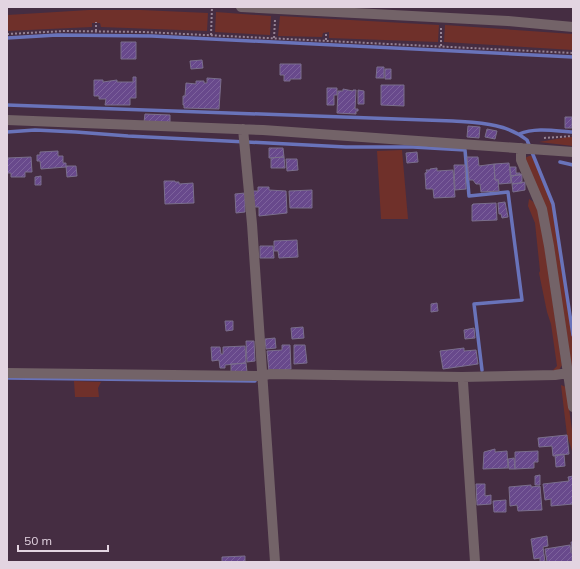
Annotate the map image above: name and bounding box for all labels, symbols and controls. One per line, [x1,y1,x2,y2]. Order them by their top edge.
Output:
scale bar [18,527,108,553]
text: 50 m [24,533,52,548]

